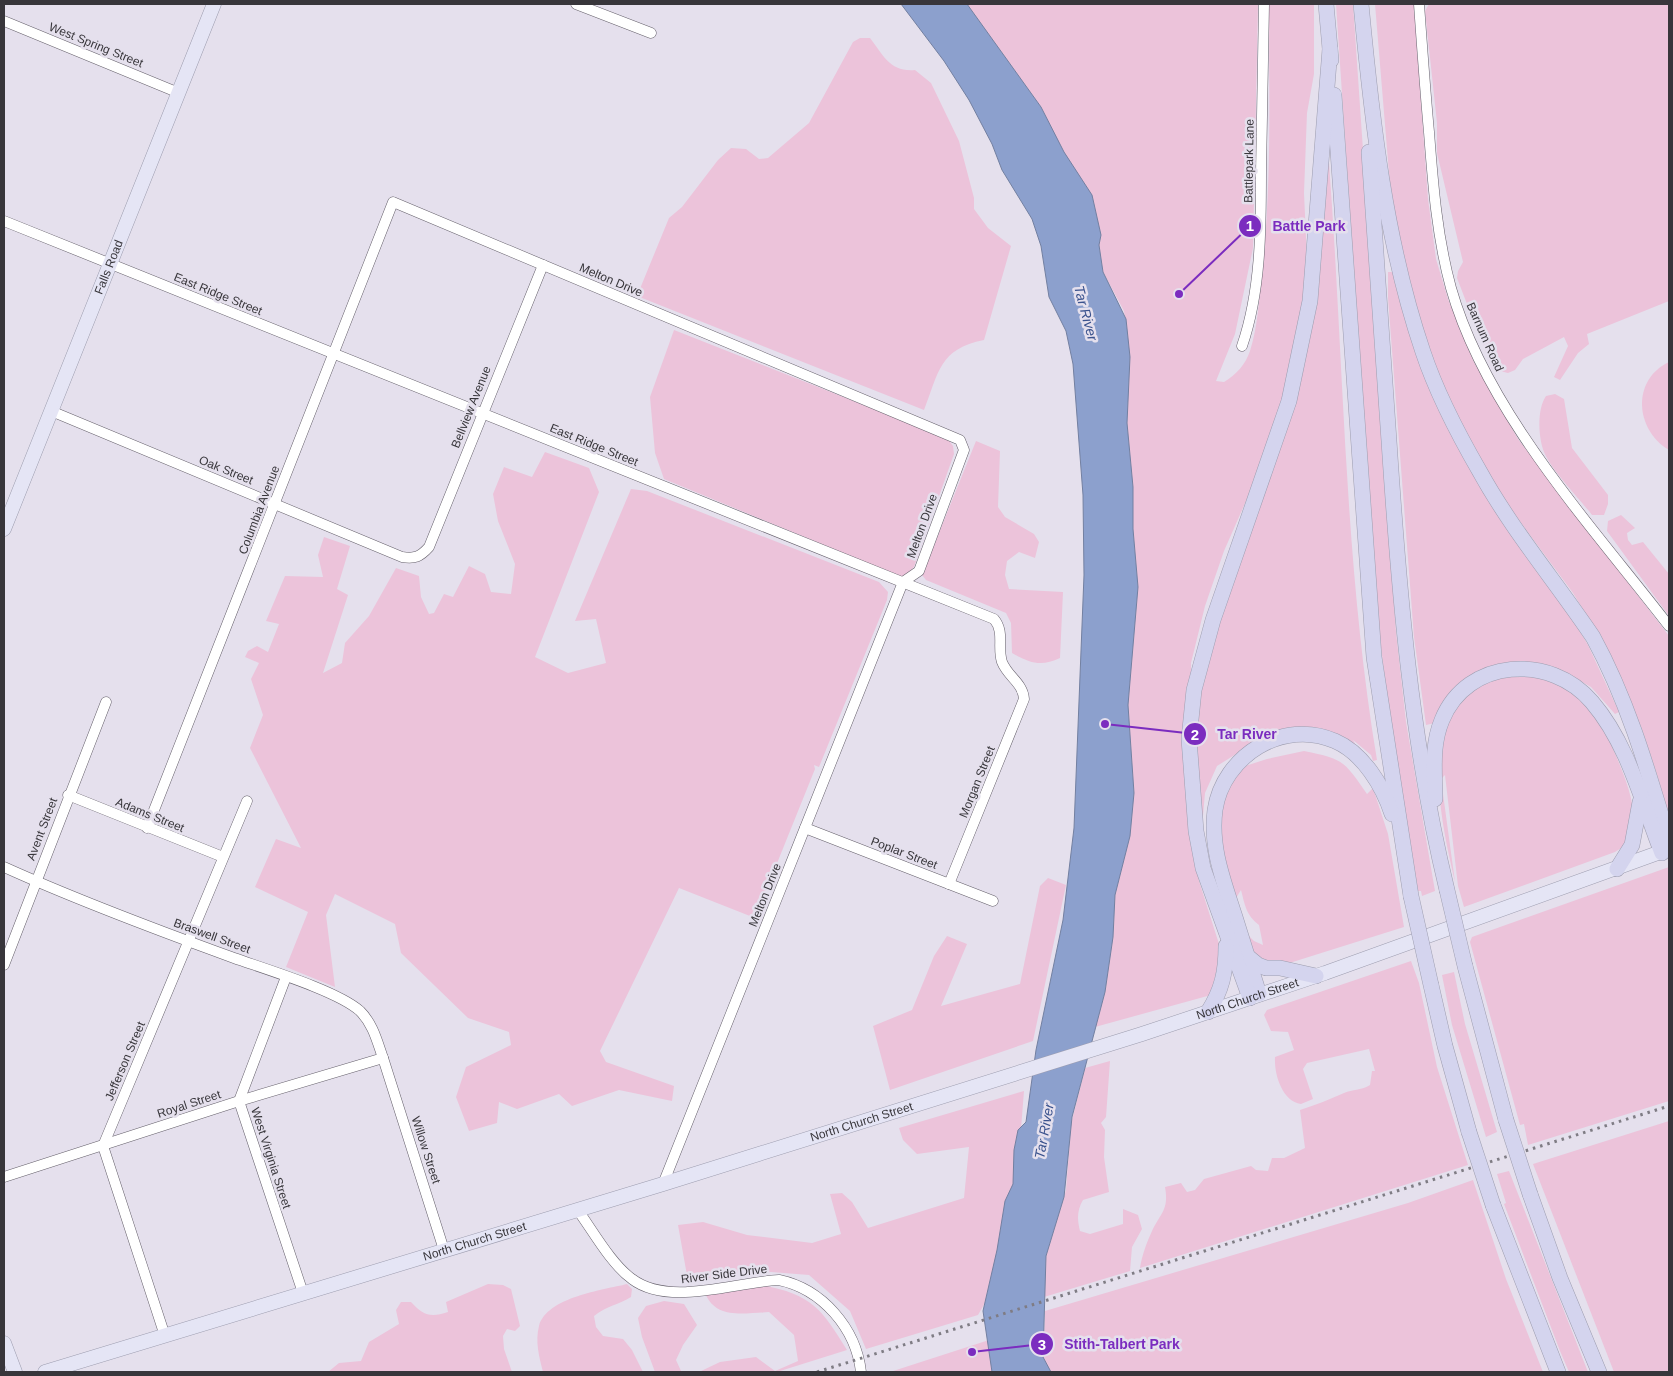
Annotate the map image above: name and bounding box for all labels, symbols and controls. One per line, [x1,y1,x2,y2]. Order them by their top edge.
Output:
street label: West Spring Street [47,20,146,71]
street label: Battlepark Lane [1241,119,1257,203]
callout: Battle Park [1238,212,1356,241]
text: 1 [1246,217,1254,234]
text: Battle Park [1272,218,1346,234]
street label: Falls Road [92,238,126,296]
street label: Melton Drive [577,260,645,300]
street label: East Ridge Street [172,270,265,318]
water label: Tar River [1071,284,1101,344]
street label: Barnum Road [1464,300,1506,374]
street label: Bellview Avenue [448,364,494,450]
street label: East Ridge Street [548,421,641,469]
street label: Oak Street [197,453,256,487]
street label: Columbia Avenue [236,463,282,556]
street label: Melton Drive [904,492,940,560]
callout: Tar River [1183,720,1287,749]
text: 2 [1191,726,1199,743]
text: Tar River [1217,726,1277,742]
street label: Morgan Street [956,744,998,820]
street label: Avent Street [24,795,61,862]
street label: Adams Street [114,795,187,835]
street label: Poplar Street [869,834,940,872]
street label: Melton Drive [746,861,784,929]
street label: Braswell Street [172,916,253,957]
street label: North Church Street [1194,975,1301,1022]
street label: Jefferson Street [102,1019,148,1103]
street label: Royal Street [155,1087,223,1121]
street label: North Church Street [808,1099,915,1144]
water label: Tar River [1031,1101,1057,1160]
street label: West Virginia Street [248,1106,294,1211]
street label: Willow Street [409,1115,444,1186]
street label: North Church Street [421,1219,528,1264]
street label: River Side Drive [680,1262,768,1286]
callout: Stith-Talbert Park [1029,1330,1190,1359]
text: 3 [1038,1336,1046,1353]
text: Stith-Talbert Park [1064,1336,1180,1352]

